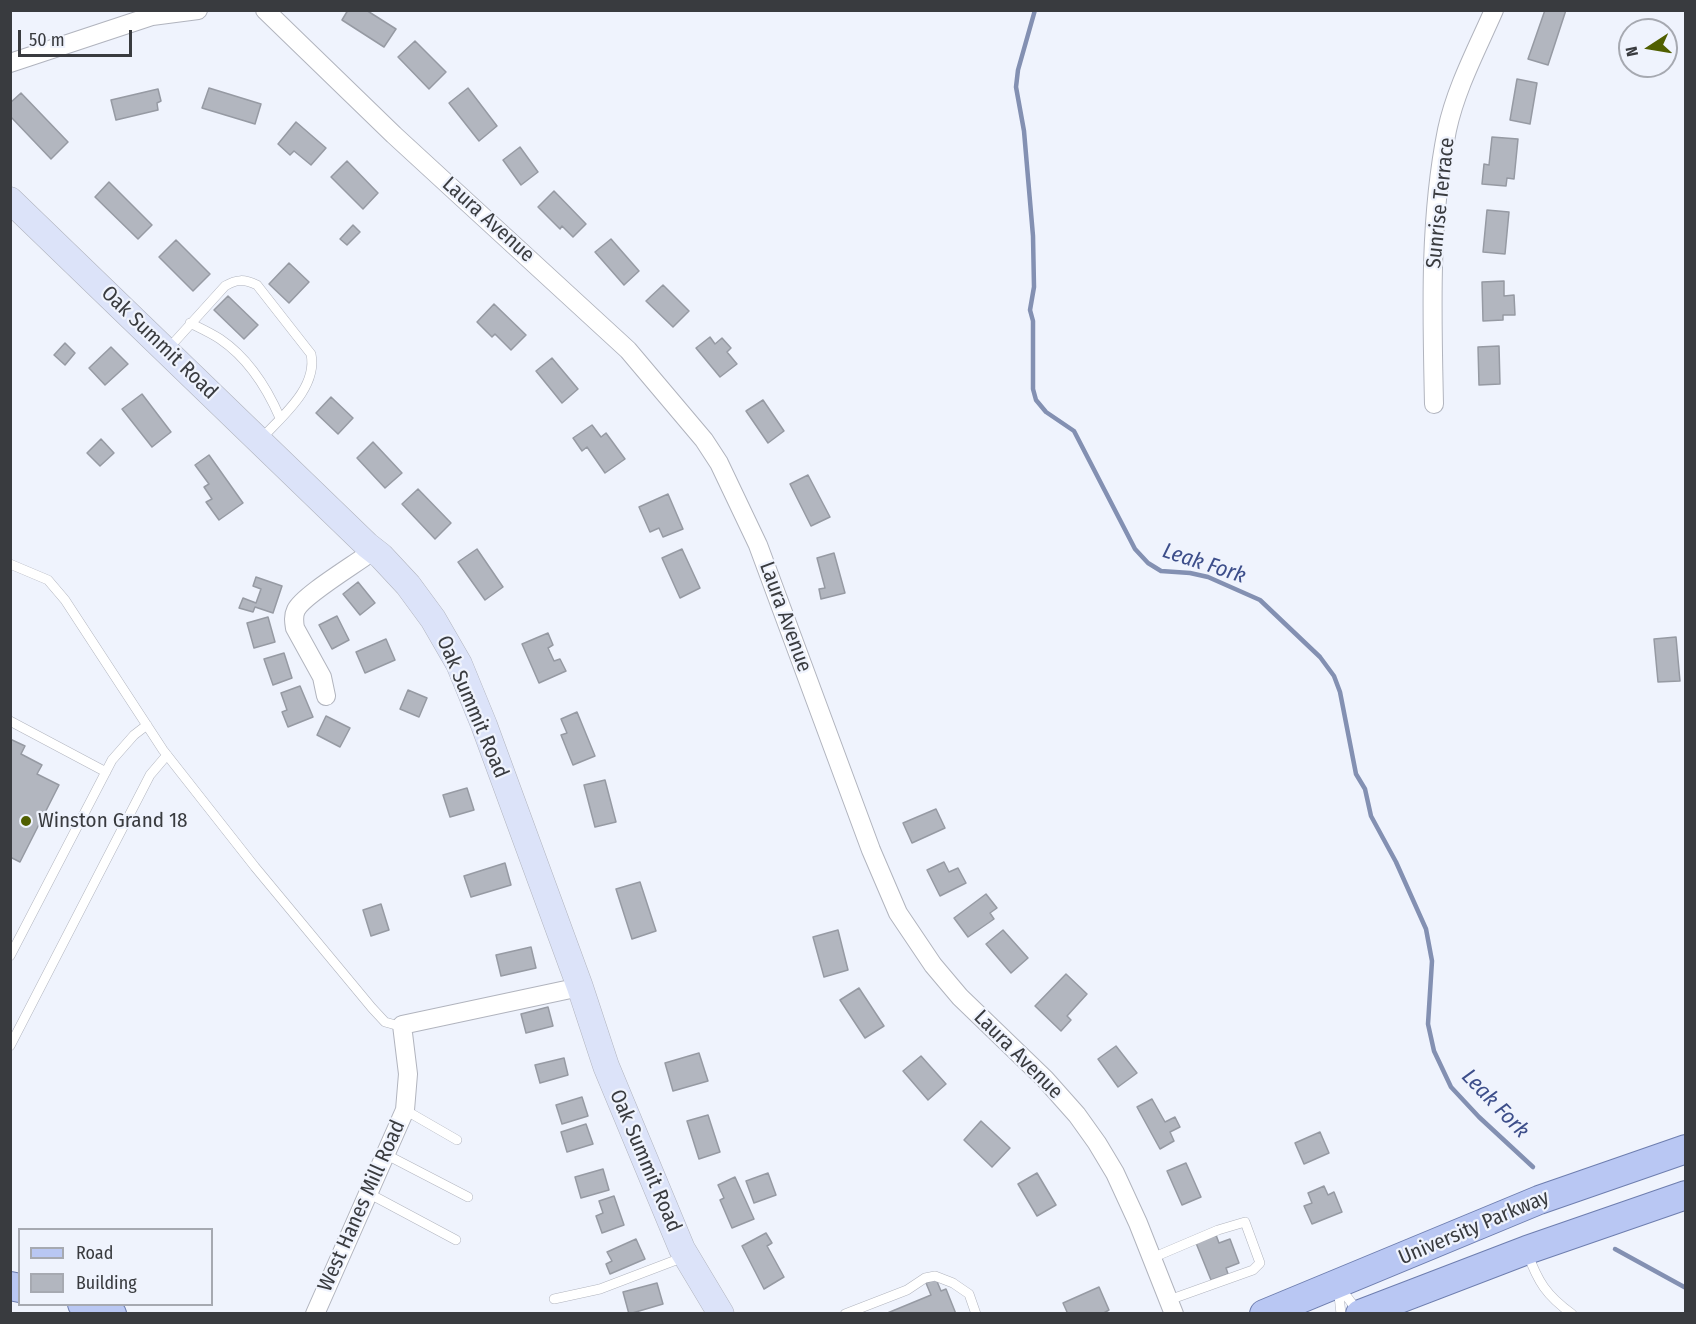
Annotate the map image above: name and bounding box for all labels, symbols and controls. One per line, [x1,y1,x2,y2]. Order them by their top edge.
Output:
scale bar [21,18,135,56]
north arrow [1618,18,1678,78]
text: 50 m [29,29,65,51]
text: N [1622,45,1642,58]
street label: Sunrise Terrace [1422,136,1460,270]
street label: Laura Avenue [437,172,539,268]
street label: Oak Summit Road [95,281,223,405]
water label: Leak Fork [1159,538,1249,590]
street label: Laura Avenue [753,558,817,676]
street label: Oak Summit Road [431,632,513,782]
place label: Winston Grand 18 [38,808,188,834]
marker: Winston Grand 18 [19,814,33,828]
street label: Laura Avenue [968,1005,1068,1105]
water label: Leak Fork [1456,1064,1534,1144]
street label: Oak Summit Road [604,1086,686,1236]
street label: West Hanes Mill Road [313,1116,411,1296]
street label: University Parkway [1395,1185,1553,1271]
legend [18,1228,213,1306]
text: Road [76,1242,113,1264]
text: Building [76,1272,137,1294]

